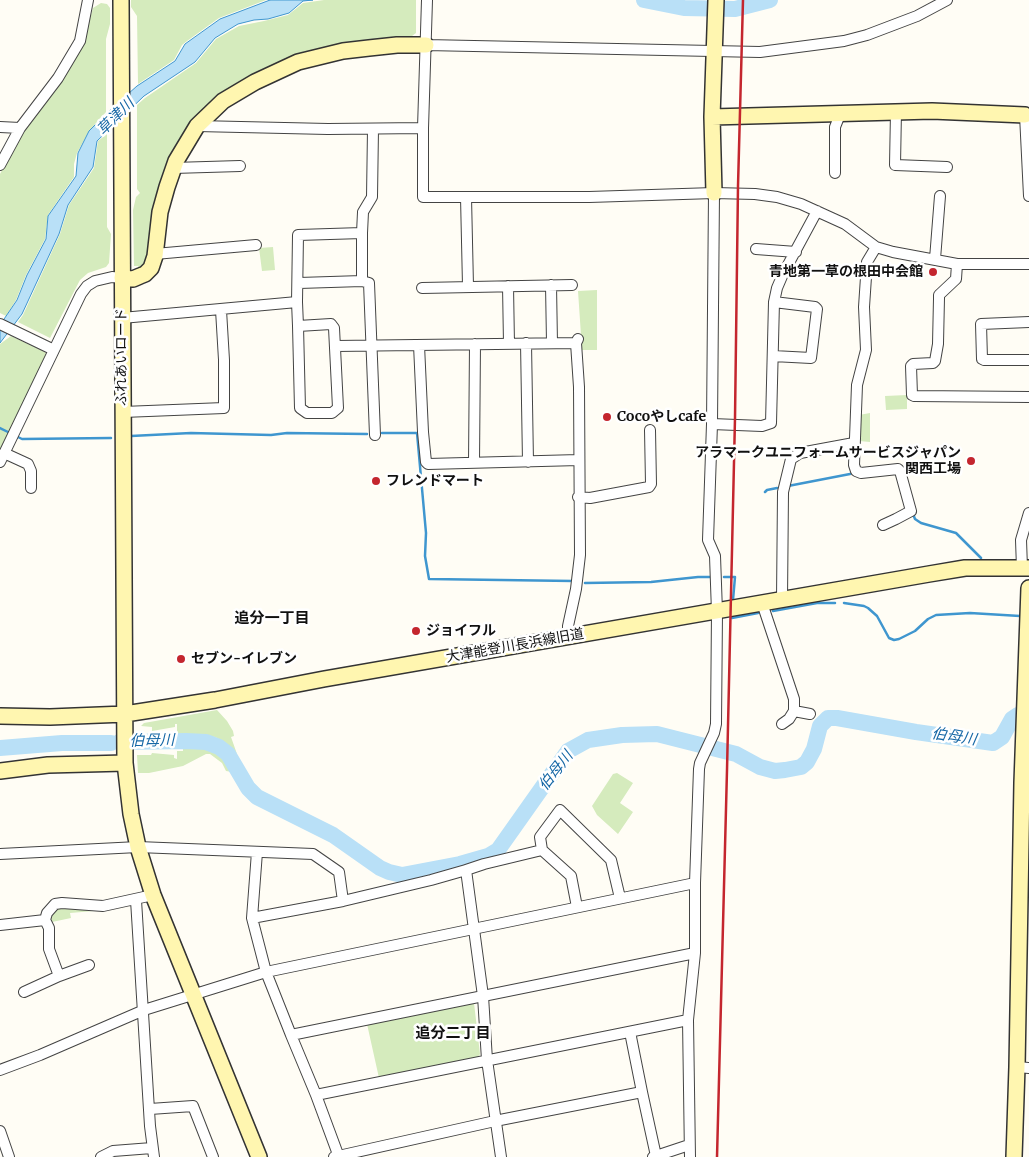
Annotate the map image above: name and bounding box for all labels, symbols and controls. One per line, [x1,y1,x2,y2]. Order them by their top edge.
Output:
water label: 草津川 [94,95,138,139]
place label: 青地第一草の根田中会館 [769,264,923,280]
marker: 青地第一草の根田中会館 [927,266,939,278]
street label: ふれあいロード [114,308,130,406]
place label: Cocoやしcafe [617,409,706,425]
marker: Cocoやしcafe [601,411,613,423]
place label: アラマークユニフォームサービスジャパン 関西工場 [695,445,961,478]
marker: アラマークユニフォームサービスジャパン 関西工場 [965,455,977,467]
place label: フレンドマート [386,473,484,489]
marker: フレンドマート [370,475,382,487]
district label: 追分一丁目 [235,610,309,628]
place label: ジョイフル [426,623,496,639]
marker: ジョイフル [410,625,422,637]
street label: 大津能登川長浜線旧道 [445,626,585,666]
place label: セブン-イレブン [191,651,297,667]
marker: セブン-イレブン [175,653,187,665]
water label: 伯母川 [930,725,978,749]
water label: 伯母川 [129,732,175,750]
water label: 伯母川 [535,748,577,794]
district label: 追分二丁目 [416,1025,490,1043]

